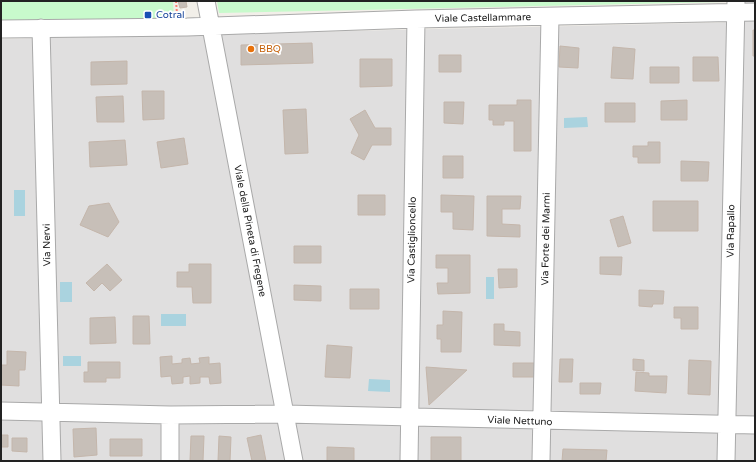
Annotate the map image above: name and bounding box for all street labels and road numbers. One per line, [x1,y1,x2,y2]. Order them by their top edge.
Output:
street label: Viale Castellammare [435,11,532,25]
street label: Viale della Pineta di Fregene [231,164,269,298]
street label: Via Forte dei Marmi [539,192,553,286]
street label: Via Castiglioncello [405,197,419,283]
street label: Via Rapallo [725,204,737,258]
street label: Via Nervi [41,224,53,266]
street label: Viale Nettuno [487,414,553,428]

